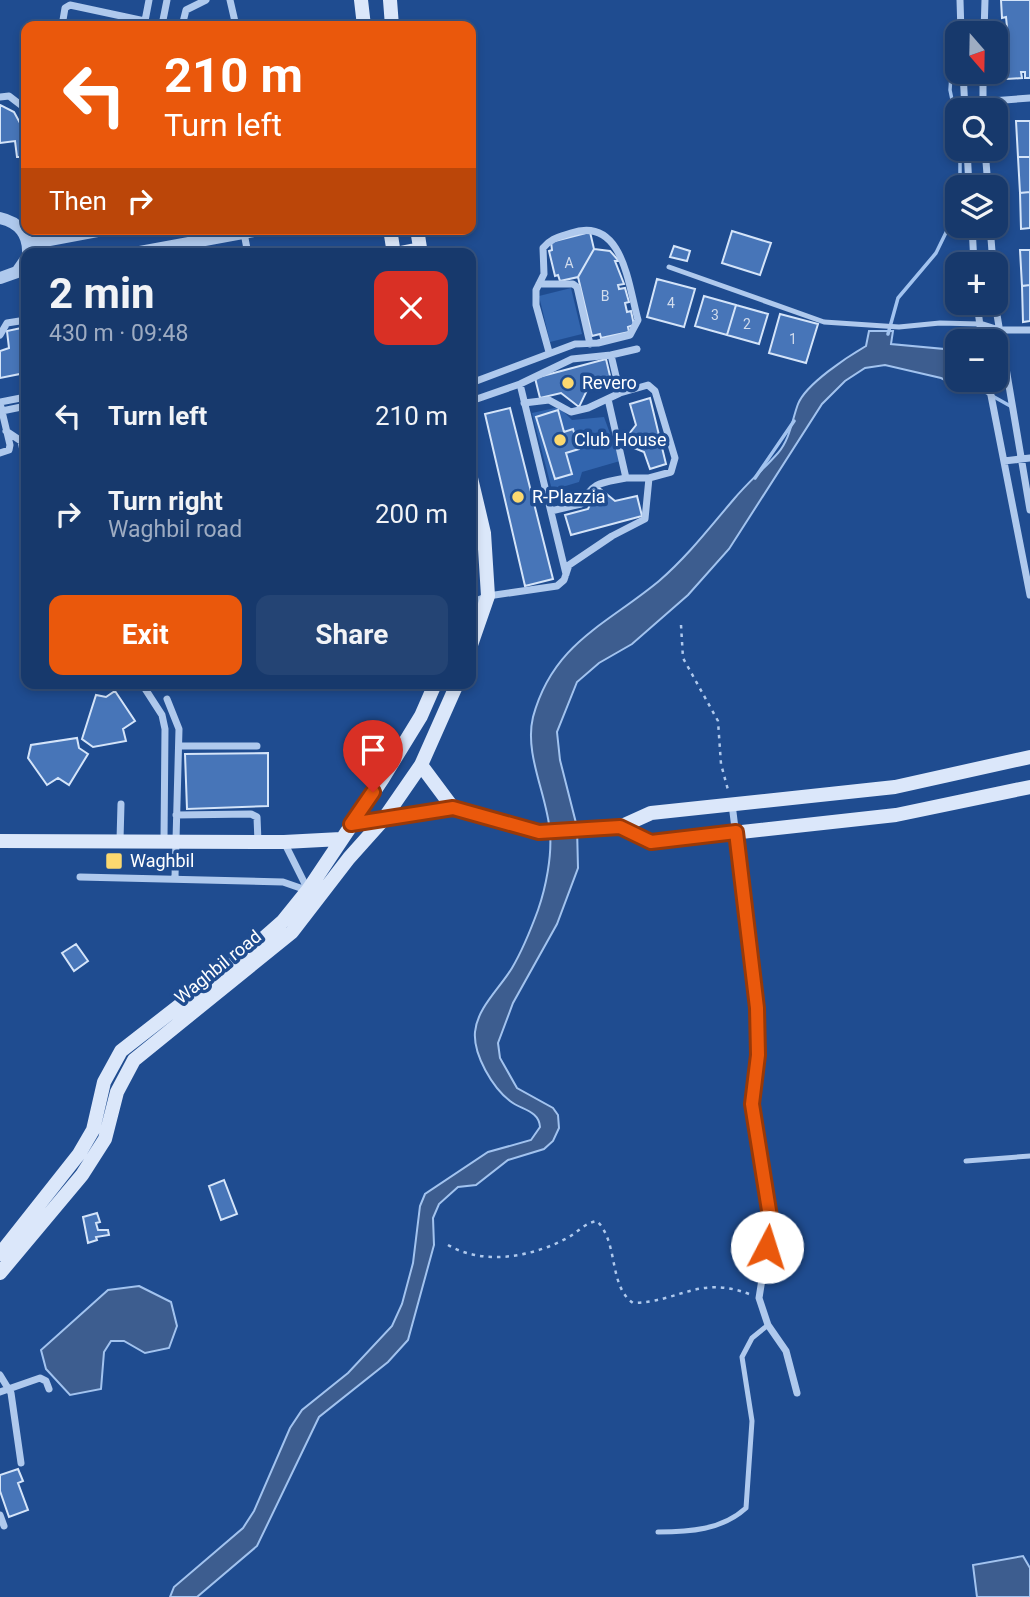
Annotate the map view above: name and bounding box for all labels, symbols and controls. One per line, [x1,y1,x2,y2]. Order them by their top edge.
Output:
north arrow [945,21,1008,84]
map controls [945,21,1008,392]
text: 210 m [164,47,303,104]
icon: left [49,49,140,140]
button: search [945,98,1008,161]
text: Turn left [164,106,282,144]
button: layers [945,175,1008,238]
icon: right [121,182,159,220]
text: Then [49,186,107,216]
button: + [945,252,1008,315]
house number: A [564,255,574,271]
text: 2 min [49,269,155,318]
button: close [374,271,448,345]
house number: B [601,288,609,304]
house number: 4 [667,295,675,311]
house number: 3 [711,307,719,323]
house number: 2 [743,316,751,332]
text: 430 m · 09:48 [49,320,188,347]
button: − [945,329,1008,392]
house number: 1 [789,331,797,347]
place label: Revero [582,372,637,393]
marker: Revero [560,375,576,391]
icon: left [49,397,87,435]
text: Turn left [108,401,207,431]
text: 210 m [375,401,448,431]
place label: Club House [574,429,666,450]
marker: Club House [552,432,568,448]
text: Turn right [108,486,223,516]
place label: R-Plazzia [532,486,606,507]
marker: R-Plazzia [510,489,526,505]
icon: right [49,495,87,533]
text: 200 m [375,499,448,529]
text: Waghbil road [108,516,242,543]
button: Exit [49,595,242,675]
button: Share [256,595,448,675]
pin [343,720,403,792]
icon: arrive [354,731,392,769]
place label: Waghbil [130,850,194,871]
marker: Waghbil [104,851,124,871]
street label: Waghbil road [170,925,265,1008]
position arrow [730,1210,804,1284]

